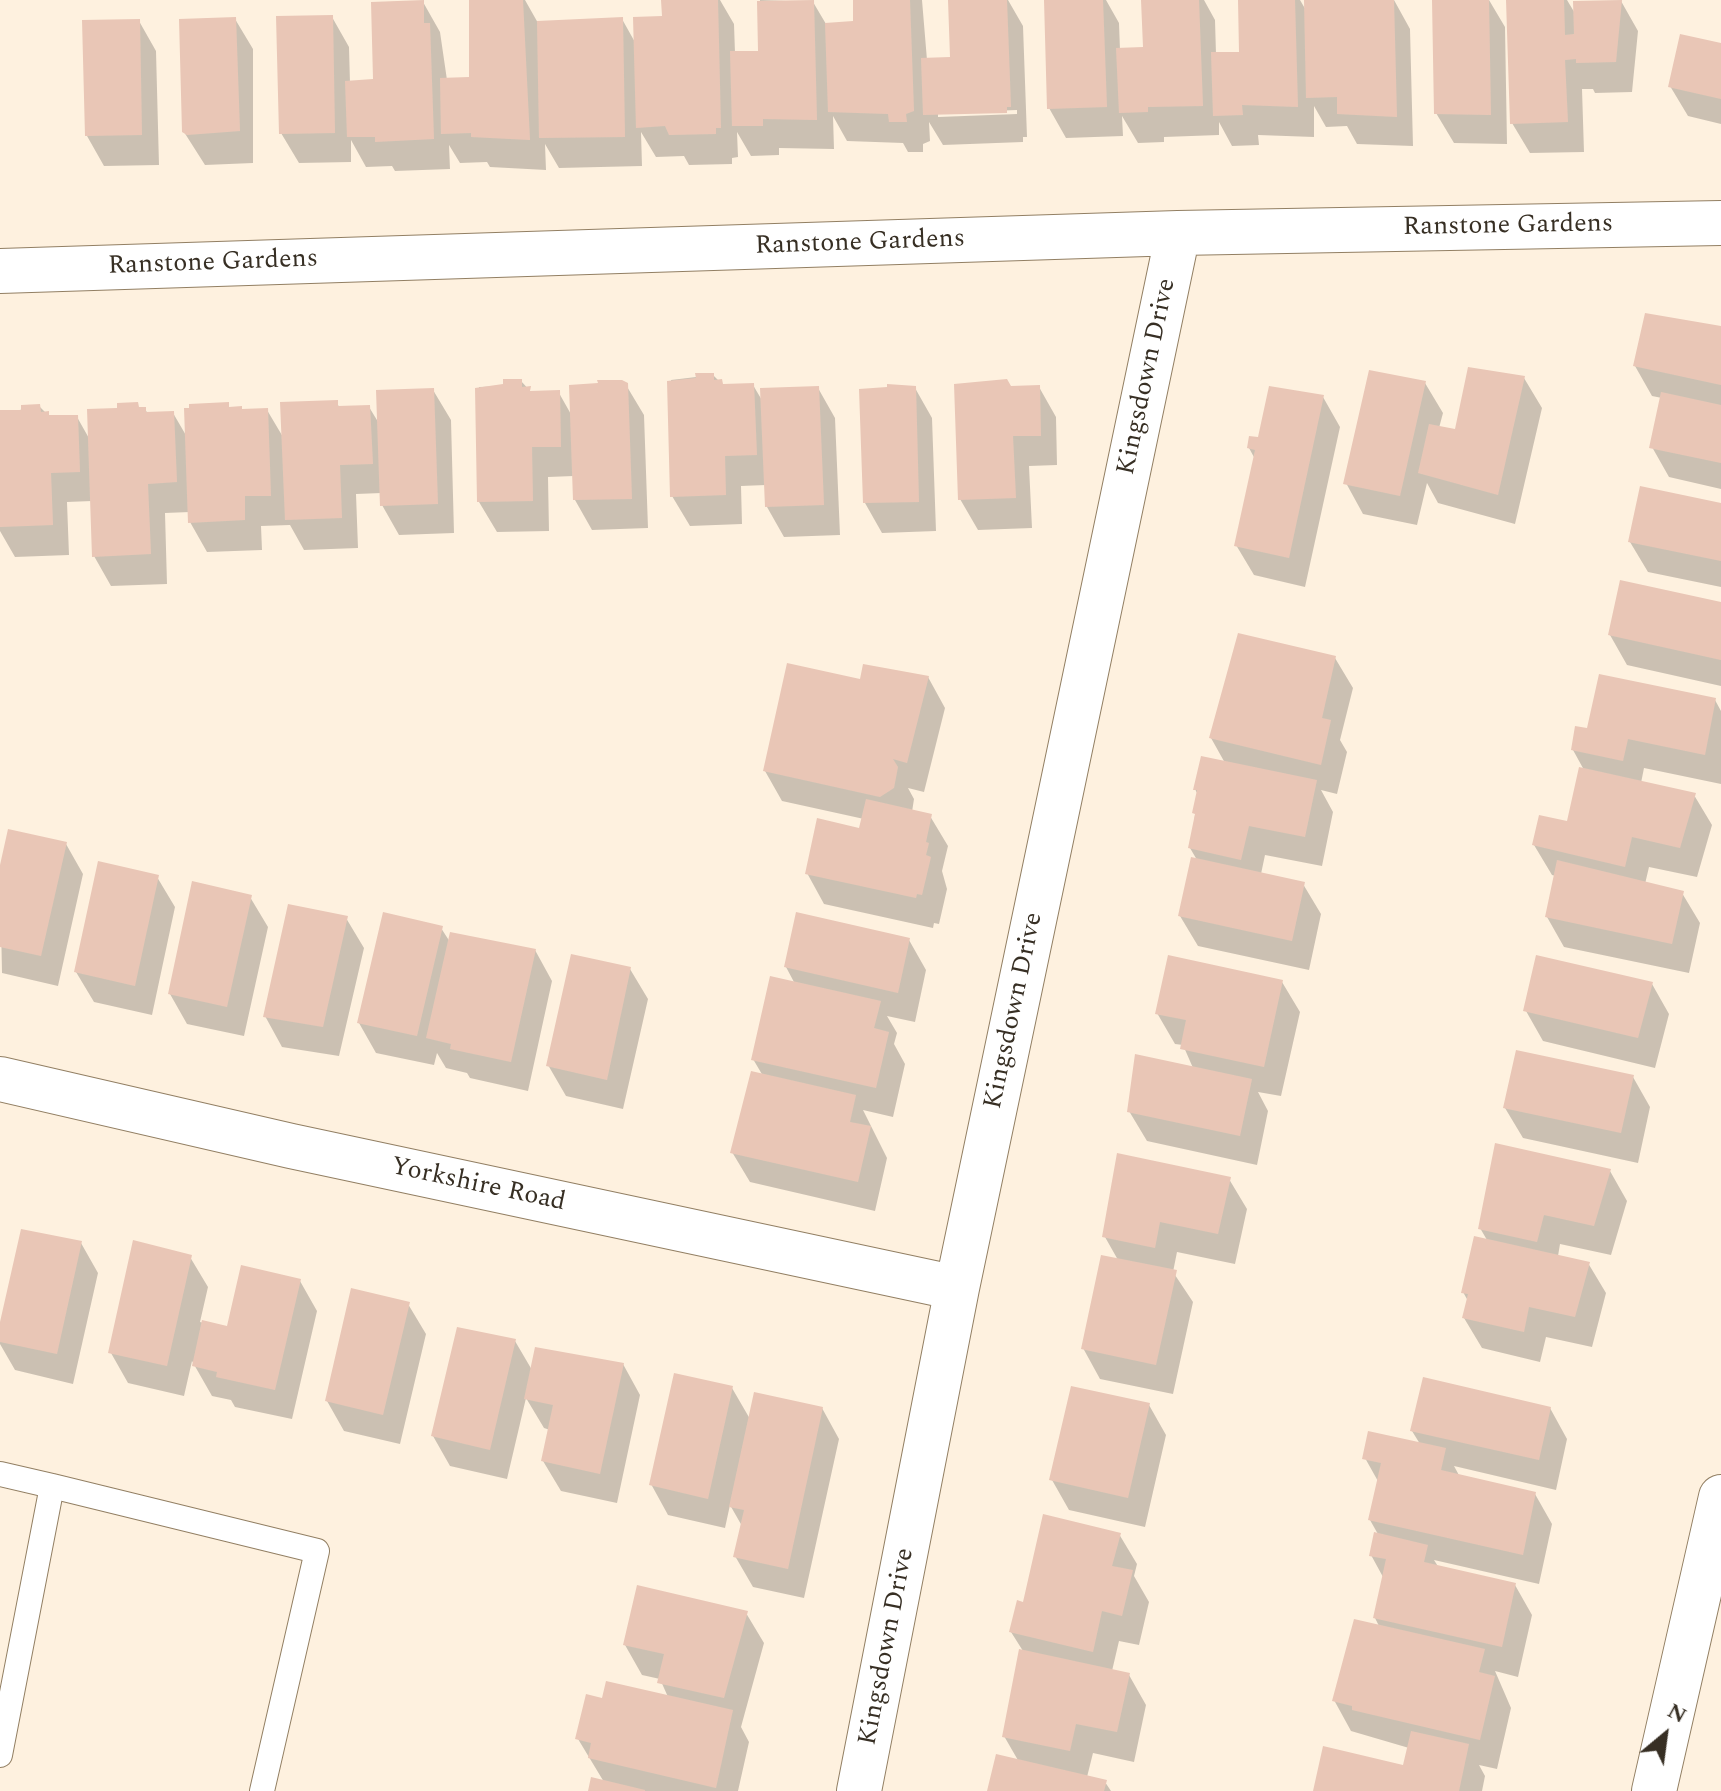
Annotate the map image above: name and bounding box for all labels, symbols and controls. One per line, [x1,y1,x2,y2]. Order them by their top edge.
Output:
street label: Ranstone Gardens [1403,210,1613,244]
street label: Ranstone Gardens [754,225,966,263]
street label: Ranstone Gardens [107,245,319,283]
street label: Kingsdown Drive [1112,276,1184,478]
street label: Kingsdown Drive [979,910,1051,1112]
street label: Yorkshire Road [388,1152,568,1220]
street label: Kingsdown Drive [854,1546,922,1748]
north arrow [1625,1695,1705,1775]
text: N [1661,1695,1693,1732]

